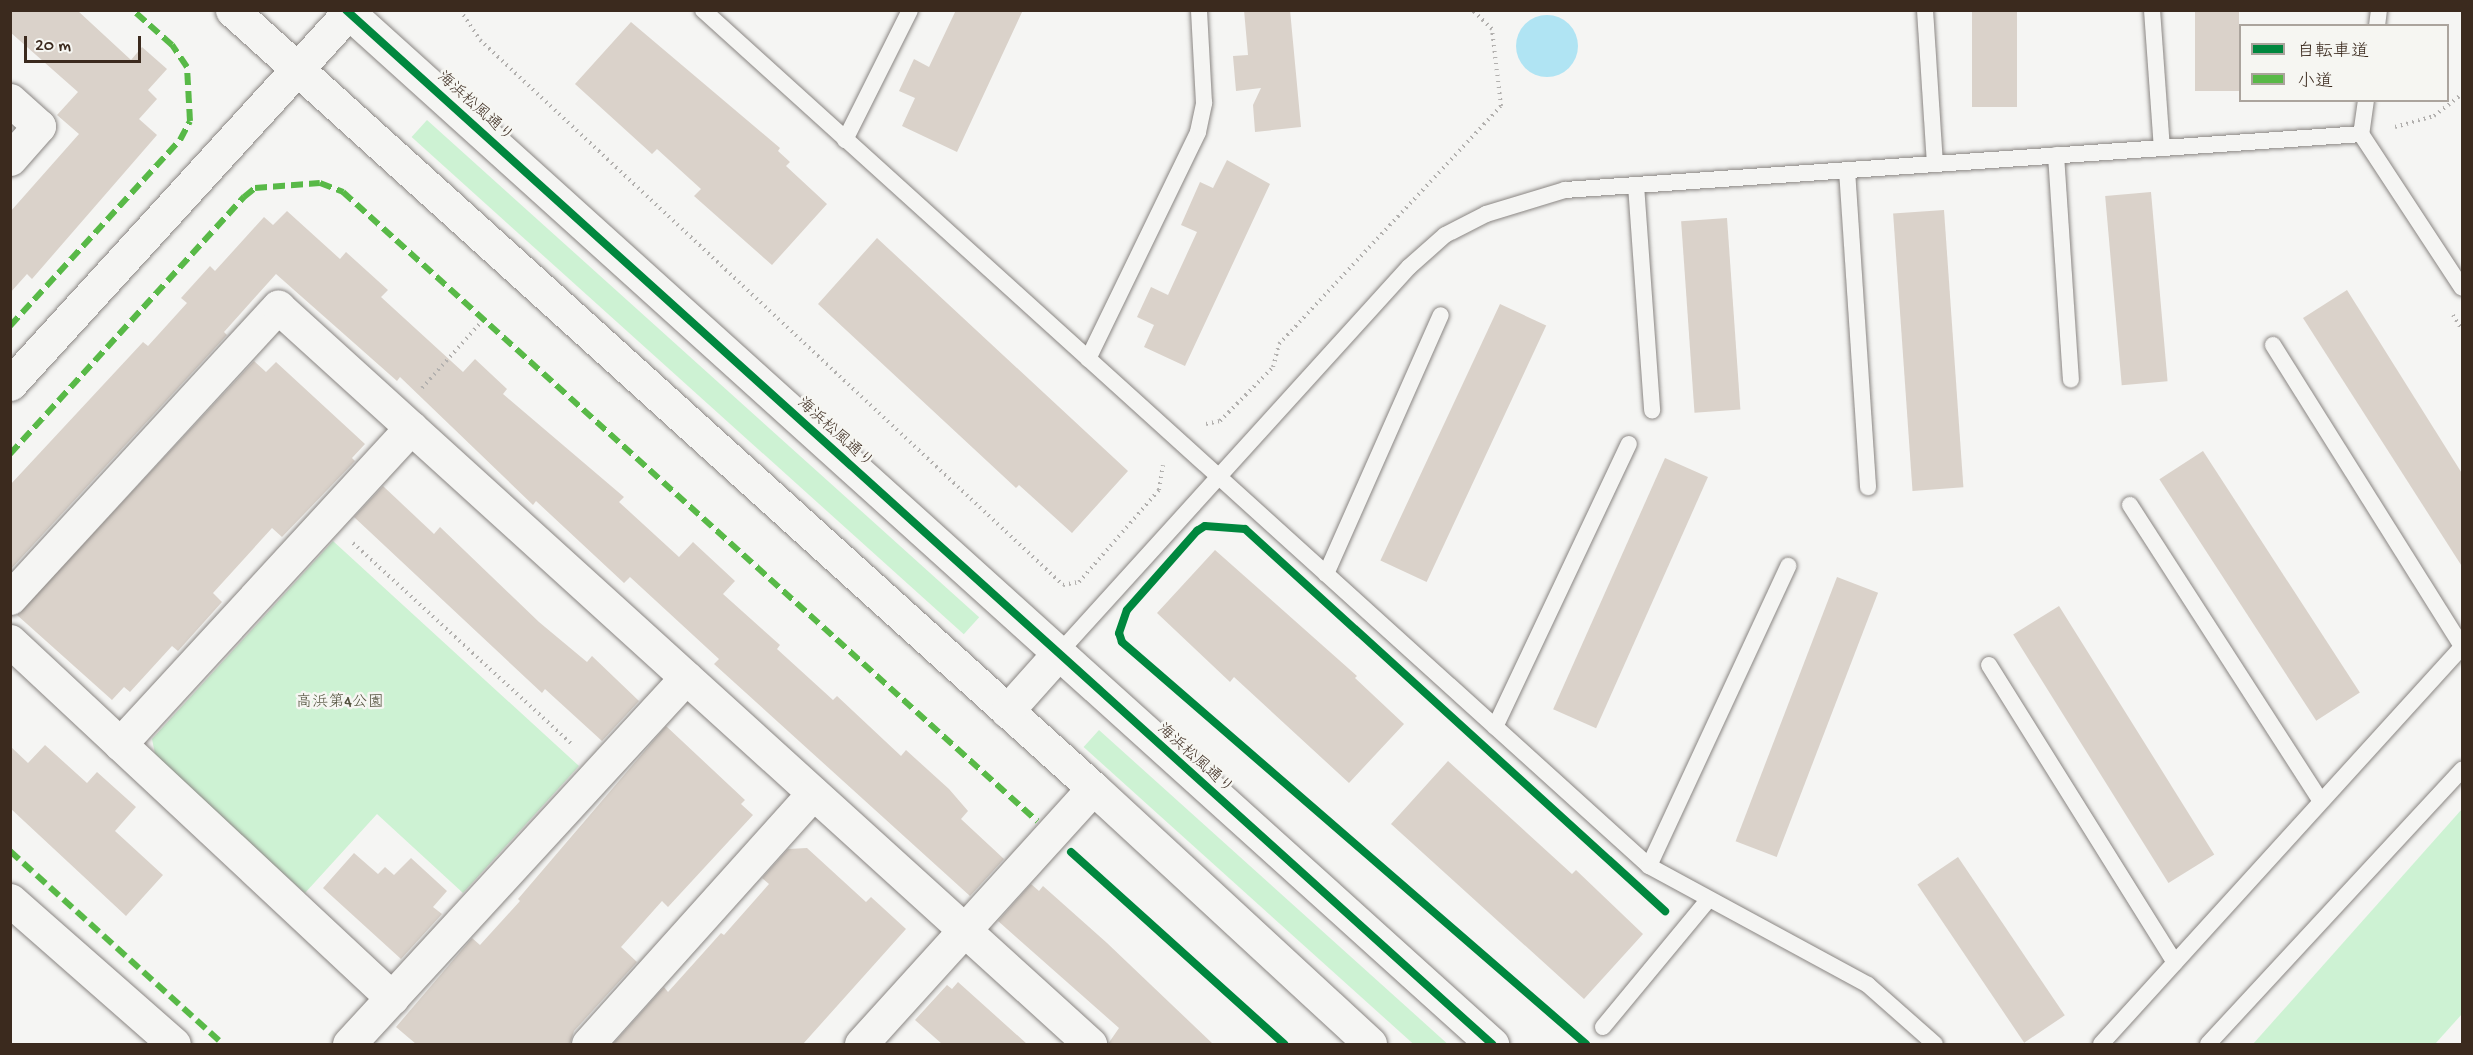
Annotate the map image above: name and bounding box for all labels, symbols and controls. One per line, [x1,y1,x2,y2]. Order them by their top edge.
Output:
scale bar [27,24,144,62]
legend [2239,24,2449,102]
text: 20 m [35,36,71,57]
text: 自転車道 [2297,42,2369,63]
street label: 海浜松風通り [432,69,516,147]
text: 小道 [2297,72,2333,93]
street label: 海浜松風通り [792,395,876,473]
park label: 高浜第4公園 [296,694,384,714]
street label: 海浜松風通り [1152,721,1236,799]

